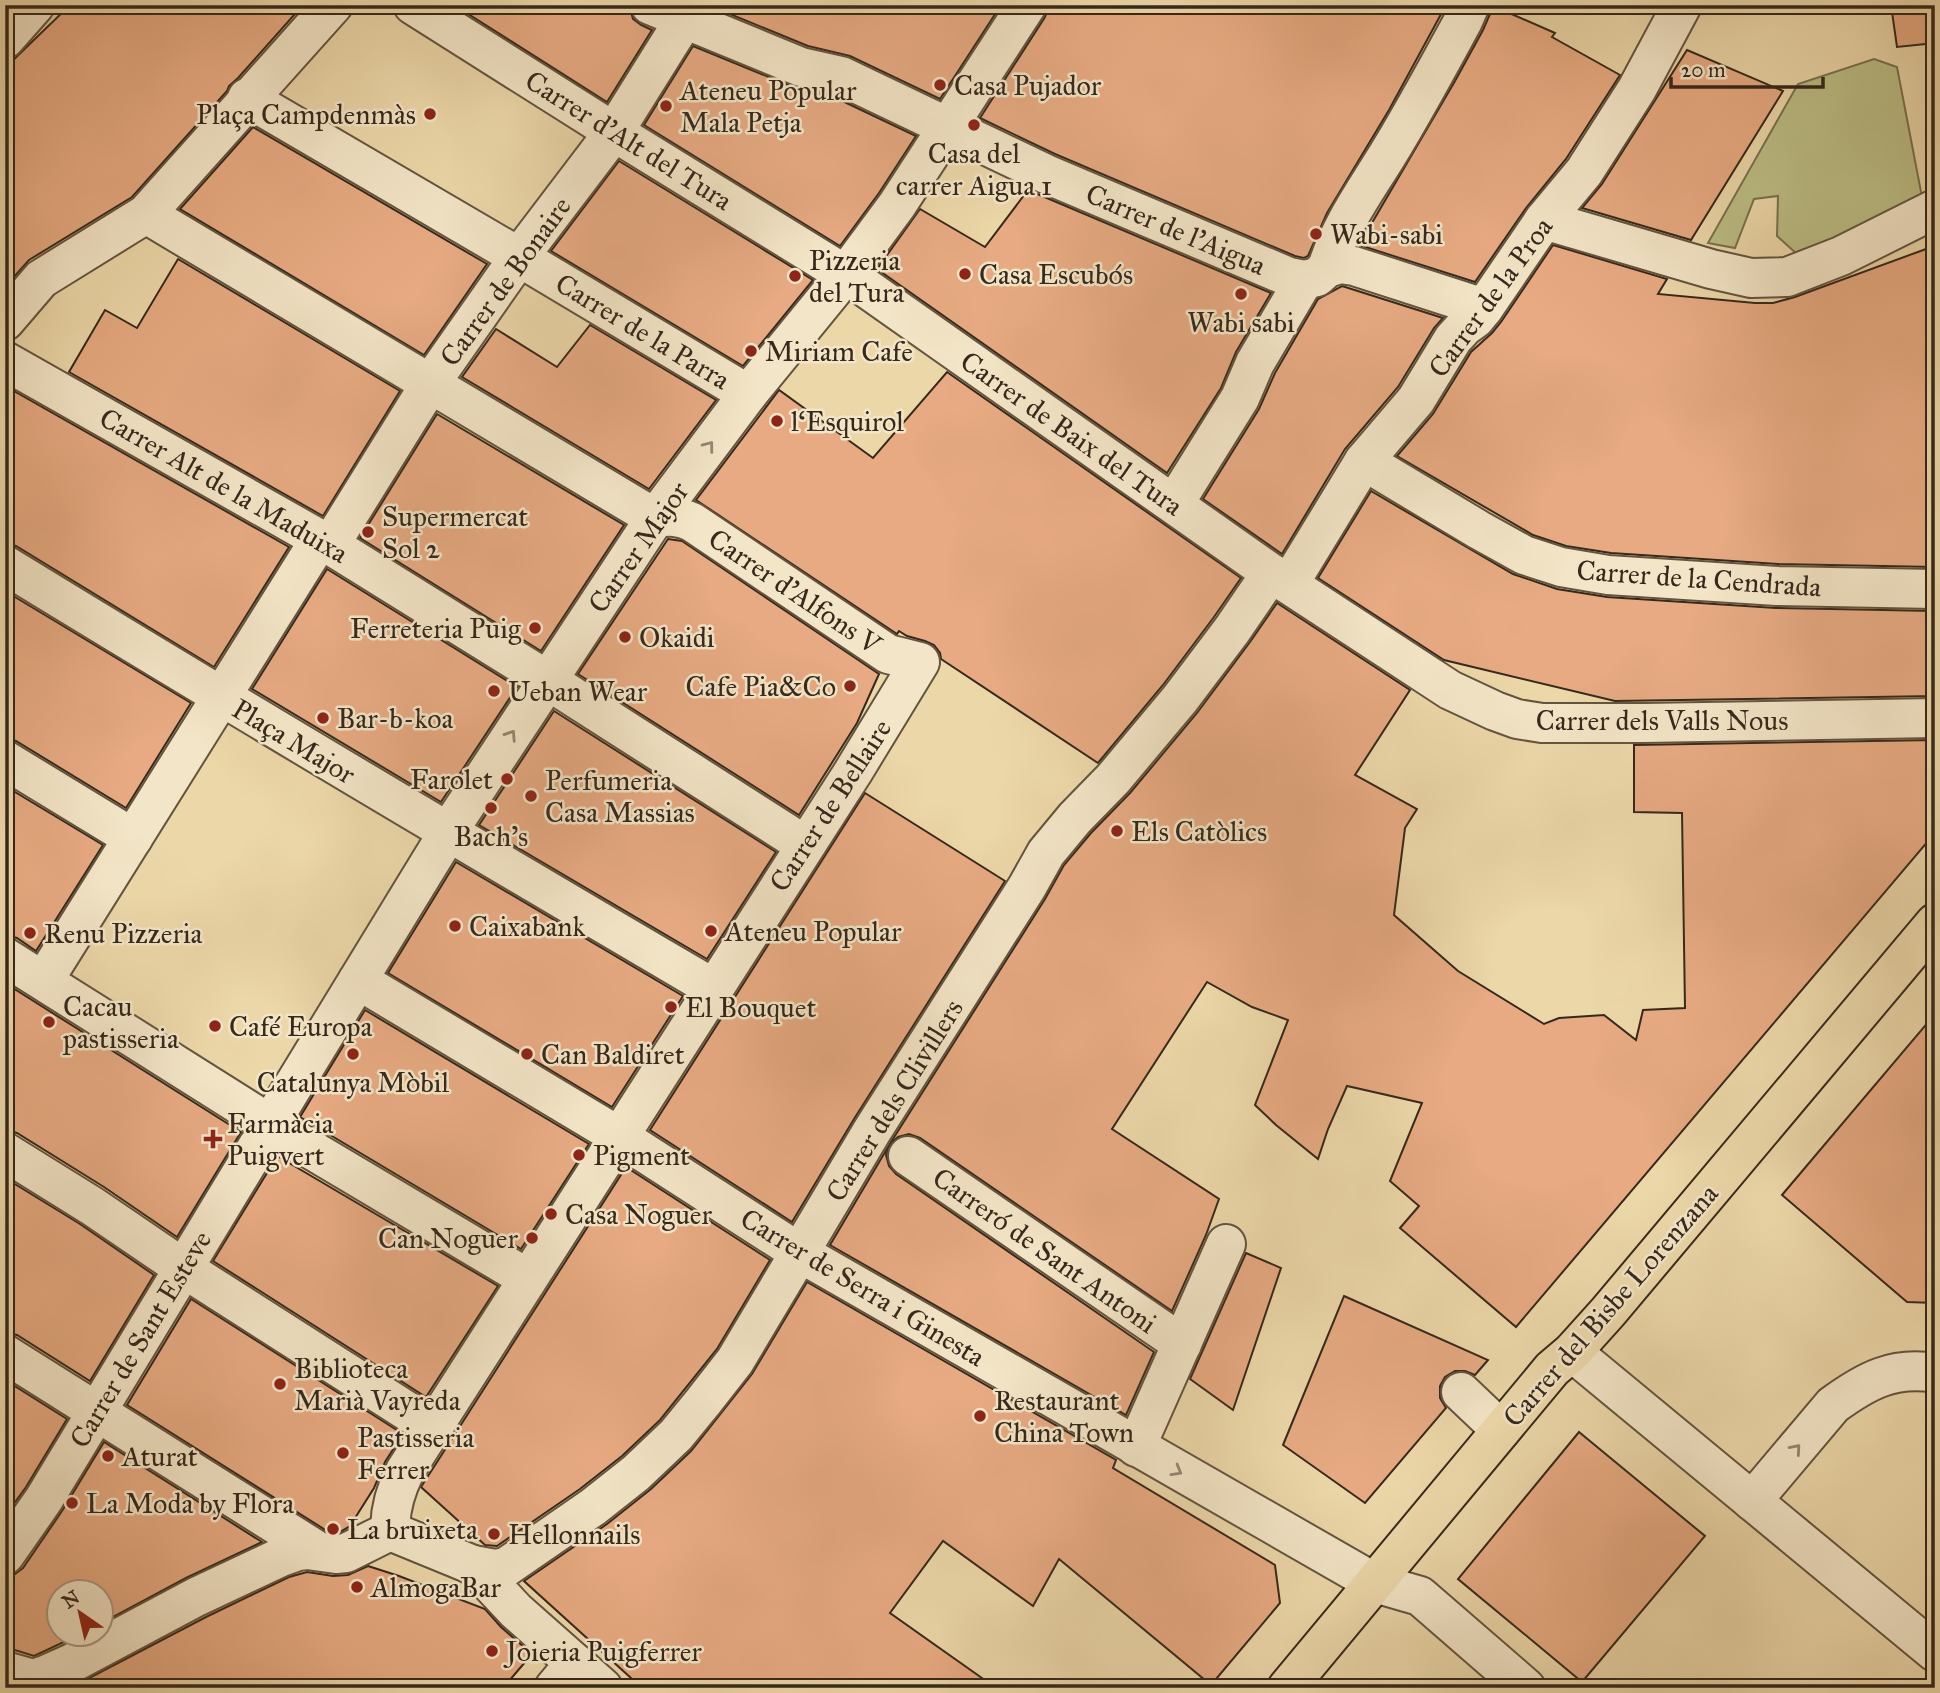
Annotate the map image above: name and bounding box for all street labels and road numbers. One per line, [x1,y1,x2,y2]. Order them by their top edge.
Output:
street label: Carrer d'Alt del Tura [519,63,739,218]
street label: Carrer de l'Aigua [1081,176,1271,283]
street label: Carrer de Bonaire [432,190,579,373]
street label: Carrer de la Proa [1421,210,1560,384]
street label: Carrer de la Parra [549,266,736,397]
street label: Carrer de Baix del Tura [954,344,1190,523]
street label: Carrer Alt de la Maduixa [93,400,354,571]
street label: Carrer Major [580,475,697,620]
street label: Carrer d'Alfons V [702,521,889,663]
street label: Carrer de la Cendrada [1575,552,1823,605]
street label: Plaça Major [226,691,362,792]
street label: Carrer dels Valls Nous [1536,703,1788,738]
street label: Carrer de Bellaire [762,713,899,898]
street label: Carrer dels Clivillers [818,993,971,1208]
street label: Carreró de Sant Antoni [926,1160,1164,1341]
street label: Carrer del Bisbe Lorenzana [1495,1177,1726,1434]
street label: Carrer de Serra i Ginesta [734,1201,991,1374]
street label: Carrer de Sant Esteve [62,1224,219,1454]

